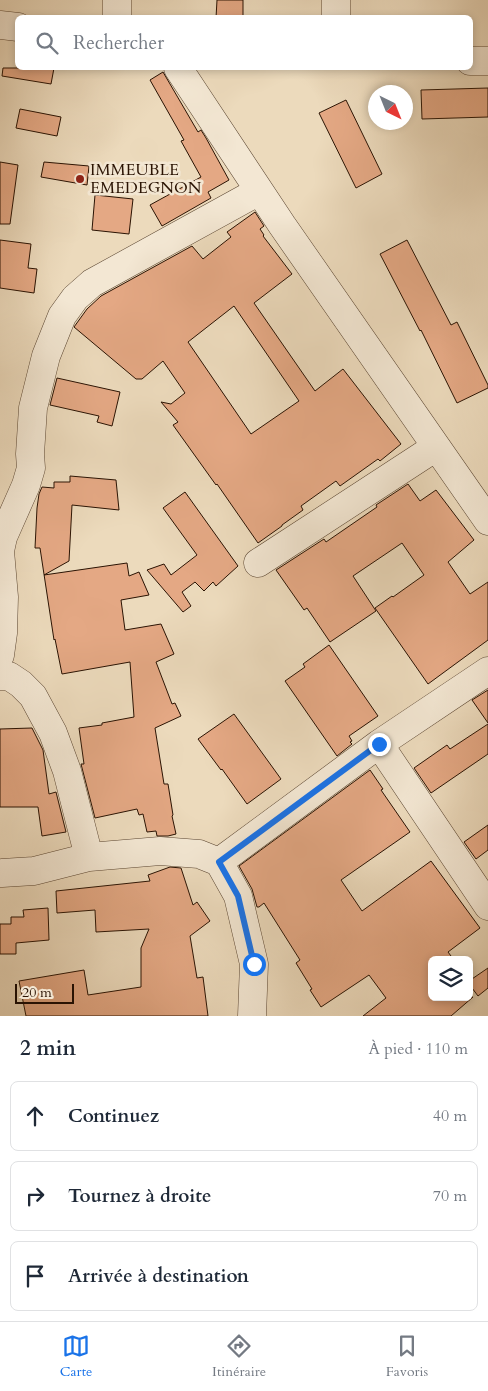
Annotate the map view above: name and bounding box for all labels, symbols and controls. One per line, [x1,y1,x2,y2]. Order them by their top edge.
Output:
search box [15,15,473,70]
icon: search [33,29,61,57]
text: Rechercher [73,30,164,56]
north arrow [368,85,413,130]
place label: IMMEUBLE EMEDEGNON [90,159,202,199]
marker: IMMEUBLE EMEDEGNON [74,173,86,185]
route end [368,733,391,756]
route start [243,953,266,976]
map controls [428,956,473,1001]
button: layers [428,956,473,1001]
scale bar [15,981,74,1004]
text: 20 m [22,983,52,1002]
text: 2 min [20,1034,76,1063]
text: À pied · 110 m [368,1038,468,1060]
icon: ahead [21,1102,49,1130]
text: Continuez [68,1103,159,1129]
text: 40 m [433,1105,467,1127]
icon: right [21,1182,49,1210]
text: Tournez à droite [68,1183,211,1209]
text: 70 m [433,1185,467,1207]
icon: arrive [21,1262,49,1290]
text: Arrivée à destination [68,1263,249,1289]
tab: Carte [60,1332,92,1381]
tab: Itinéraire [212,1332,266,1381]
tab: Favoris [386,1332,428,1381]

